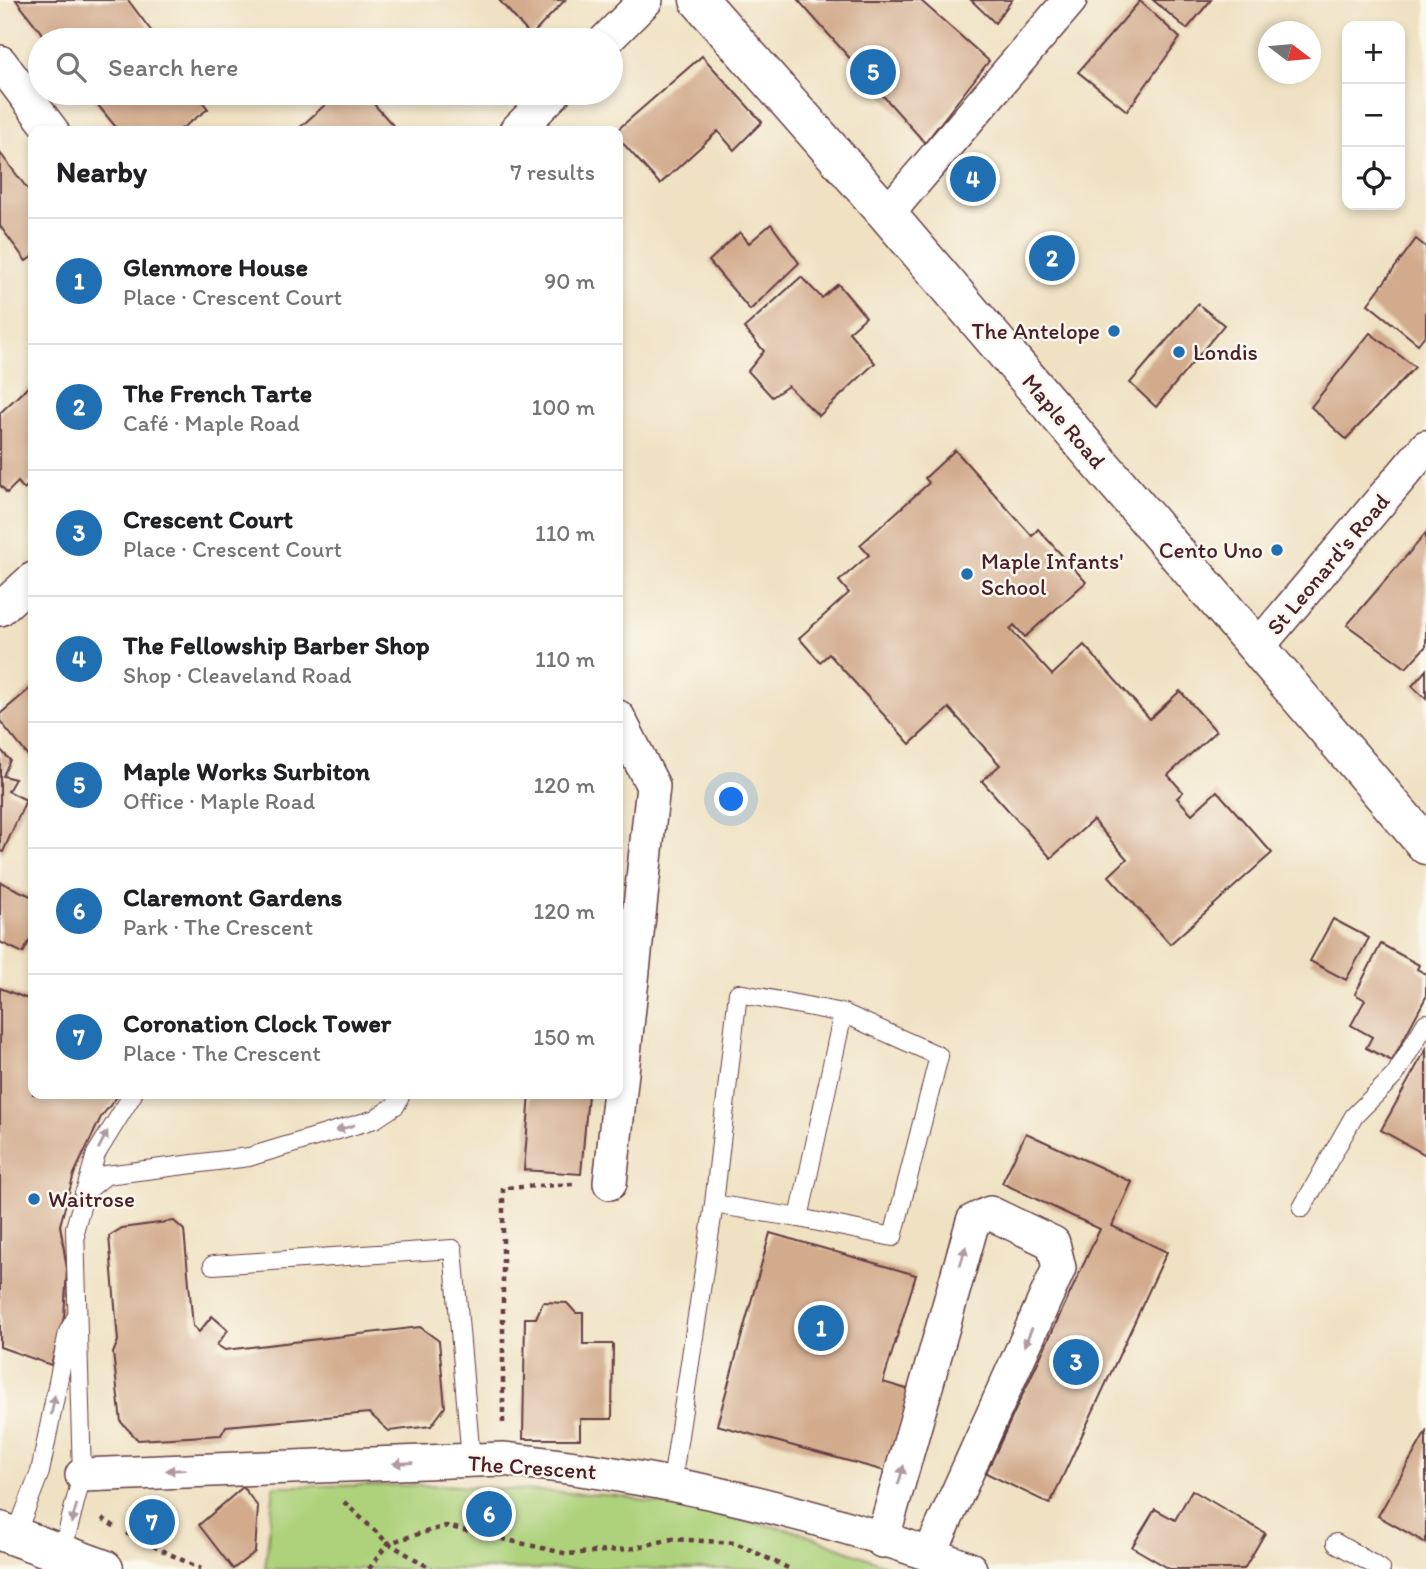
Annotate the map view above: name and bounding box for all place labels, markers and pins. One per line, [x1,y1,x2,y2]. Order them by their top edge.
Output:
pin: 5 [850,46,896,98]
pin: 4 [950,153,996,205]
pin: 2 [1029,232,1075,284]
place label: The Antelope [972,317,1100,345]
marker: The Antelope [1106,323,1122,339]
place label: Londis [1193,338,1258,366]
marker: Londis [1171,344,1187,360]
place label: Cento Uno [1159,536,1263,564]
marker: Cento Uno [1269,542,1285,558]
place label: Maple Infants' School [981,547,1124,601]
marker: Maple Infants' School [959,566,975,582]
place label: Waitrose [48,1185,135,1213]
marker: Waitrose [26,1191,42,1207]
pin: 1 [798,1302,844,1354]
pin: 3 [1053,1336,1099,1388]
pin: 6 [466,1488,512,1540]
pin: 7 [129,1496,175,1548]

